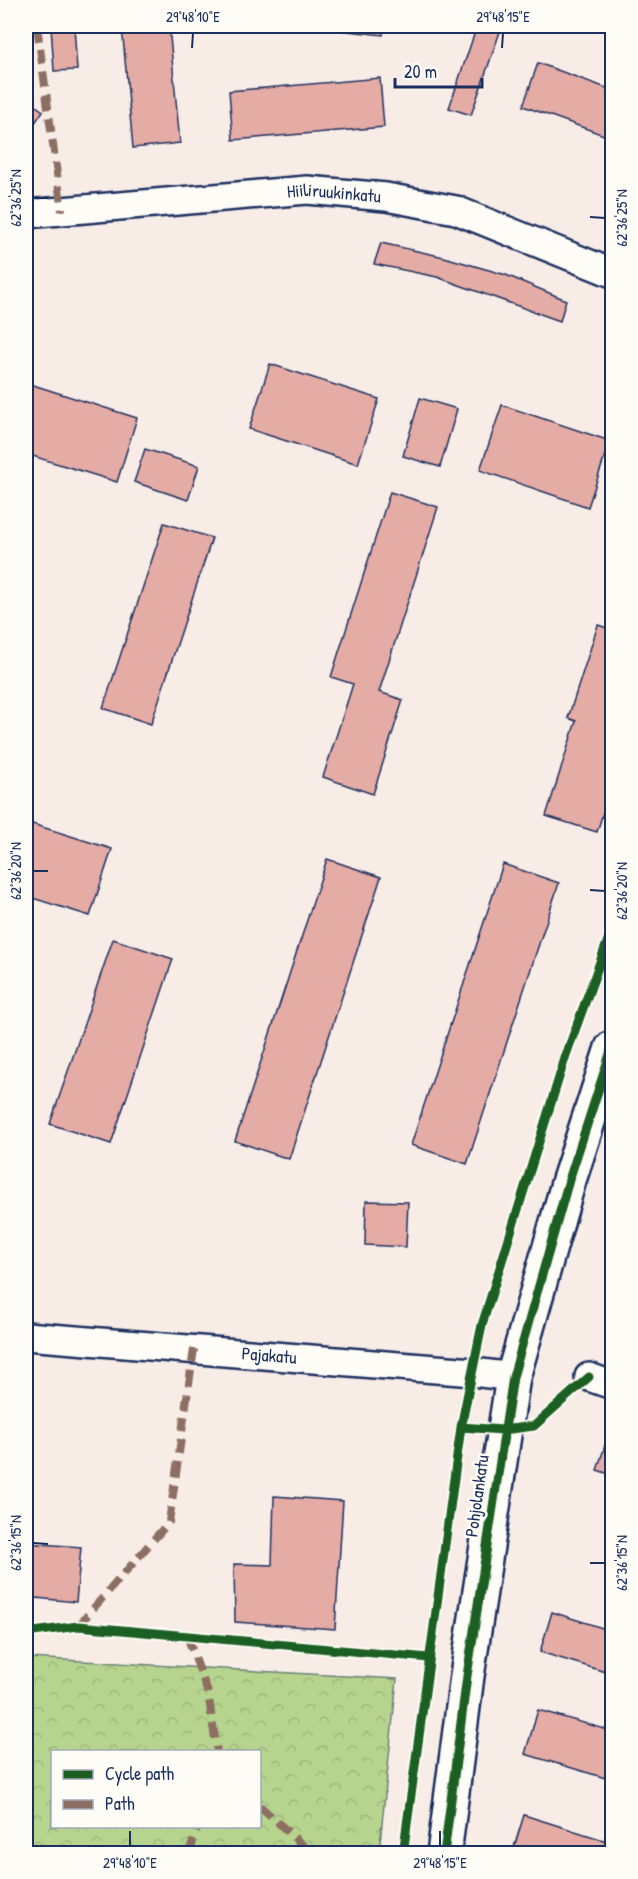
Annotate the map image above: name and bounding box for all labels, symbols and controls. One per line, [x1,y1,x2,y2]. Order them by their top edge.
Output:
text: 29°48'10"E [166,6,220,27]
text: 29°48'15"E [476,6,530,27]
scale bar [395,51,482,89]
text: 20 m [404,59,437,84]
text: 62°36'25"N [5,169,26,227]
street label: Hiiliruukinkatu [286,177,382,208]
text: 62°36'25"N [611,189,632,247]
text: 62°36'20"N [5,842,26,900]
text: 62°36'20"N [611,862,632,920]
street label: Pajakatu [241,1340,298,1370]
street label: Pohjolankatu [458,1453,495,1539]
text: 62°36'15"N [5,1515,26,1571]
text: 62°36'15"N [611,1535,632,1591]
legend [51,1750,261,1828]
text: Cycle path [105,1761,175,1786]
text: Path [105,1791,135,1816]
text: 29°48'10"E [103,1852,157,1873]
text: 29°48'15"E [413,1852,467,1873]

